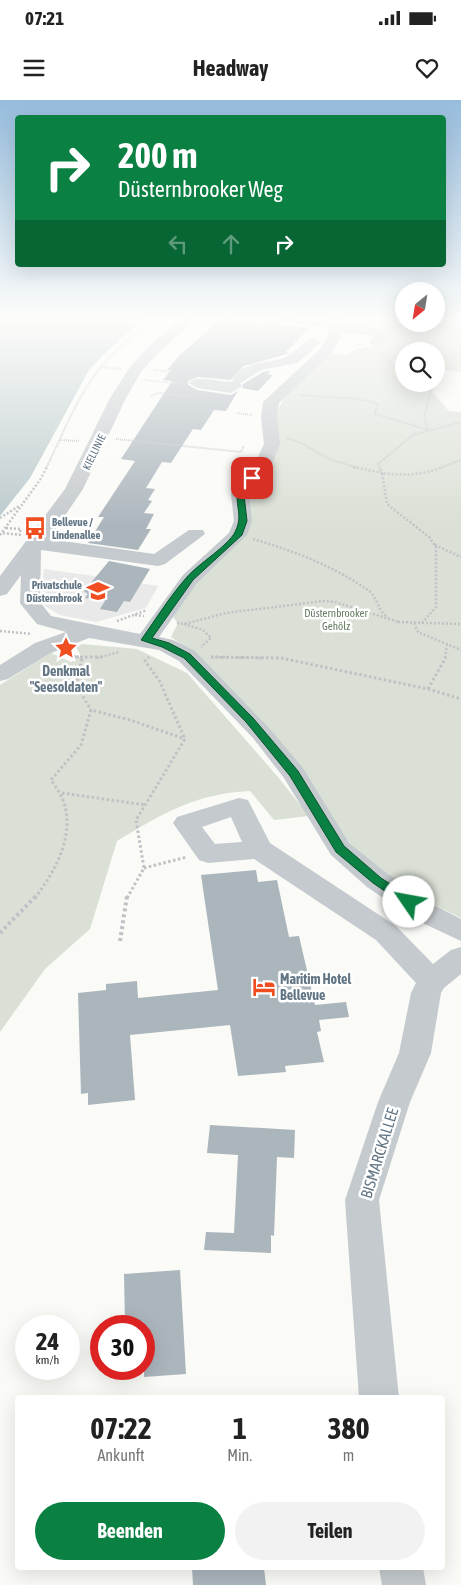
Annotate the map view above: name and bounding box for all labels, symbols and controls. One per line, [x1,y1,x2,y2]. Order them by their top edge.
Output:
text: 07:21 [25,7,64,29]
icon: menu [20,54,48,82]
icon: heart [413,54,441,82]
text: Headway [193,55,268,81]
icon: right [35,135,100,200]
text: 200 m [118,135,197,175]
text: Düsternbrooker Weg [118,176,283,202]
icon: left [164,230,192,258]
icon: ahead [217,230,245,258]
icon: right [270,230,298,258]
north arrow [395,282,445,332]
map controls [395,282,445,392]
button: search [395,342,445,392]
street label: KIELLINIE [80,432,108,472]
pin [231,457,273,499]
icon: arrive [238,464,266,492]
bus stop icon: Bellevue / Lindenallee [22,515,48,541]
place label: Bellevue / Lindenallee [52,516,100,541]
school or university icon: Privatschule Düsternbrook [85,578,111,604]
place label: Privatschule Düsternbrook [26,579,82,604]
park label: Düsternbrooker Gehölz [304,607,369,632]
place icon: Denkmal "Seesoldaten" [53,635,79,661]
place label: Denkmal "Seesoldaten" [30,663,103,695]
position arrow [382,875,434,927]
place label: Maritim Hotel Bellevue [280,971,351,1003]
hotel icon: Maritim Hotel Bellevue [251,974,277,1000]
street label: BISMARCKALLEE [357,1105,401,1200]
speed limit sign: 30 [90,1315,155,1380]
text: 24 [36,1327,59,1355]
text: km/h [36,1353,59,1367]
text: 07:22 [90,1411,152,1445]
text: 1 [233,1411,247,1445]
text: 380 [327,1411,370,1445]
text: Ankunft [98,1446,145,1464]
text: Min. [227,1446,252,1464]
text: m [343,1446,354,1464]
button: Beenden [35,1502,225,1560]
button: Teilen [235,1502,425,1560]

